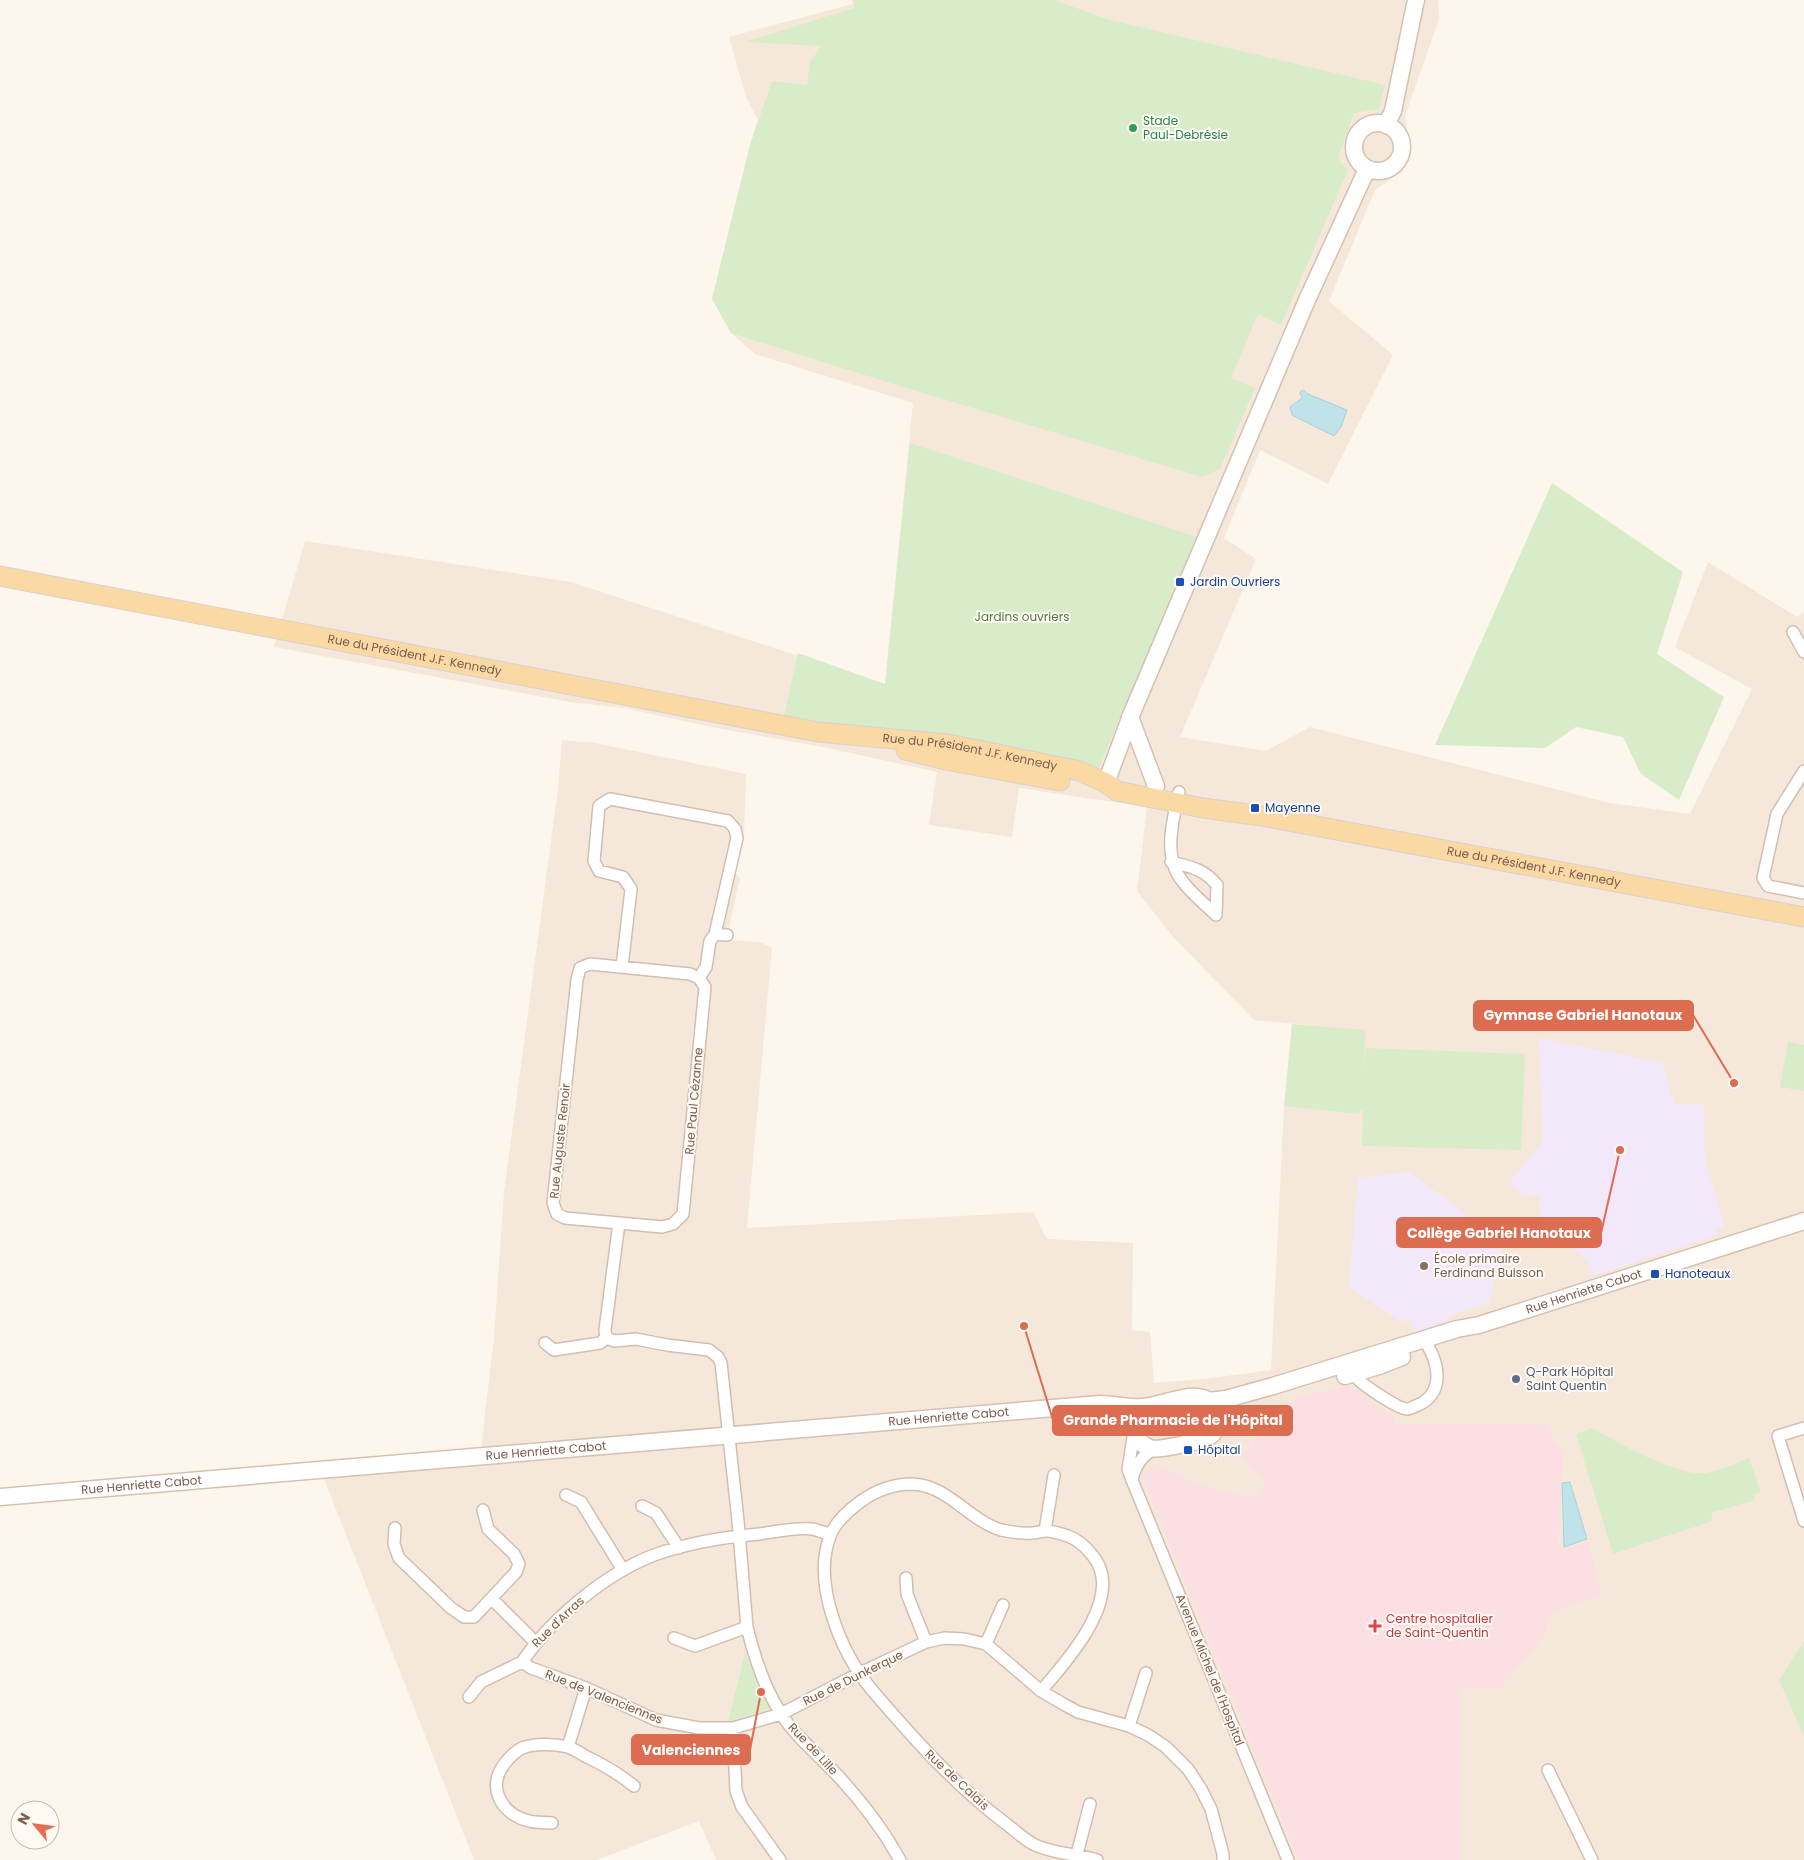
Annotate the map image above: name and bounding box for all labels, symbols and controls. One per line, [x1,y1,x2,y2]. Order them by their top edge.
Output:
place label: Stade Paul-Debrésie [1143,112,1228,143]
marker: Stade Paul-Debrésie [1127,122,1139,134]
place label: Jardin Ouvriers [1190,573,1280,590]
marker: Jardin Ouvriers [1174,576,1186,588]
park label: Jardins ouvriers [975,608,1069,625]
street label: Rue du Président J.F. Kennedy [326,630,503,680]
street label: Rue du Président J.F. Kennedy [882,729,1059,774]
place label: Mayenne [1265,799,1320,816]
marker: Mayenne [1249,802,1261,814]
street label: Rue du Président J.F. Kennedy [1446,842,1623,891]
callout: Gymnase Gabriel Hanotaux [1474,1001,1693,1030]
text: Gymnase Gabriel Hanotaux [1483,1005,1683,1025]
street label: Rue Paul Cézanne [680,1047,707,1155]
street label: Rue Auguste Renoir [545,1082,574,1200]
callout: Collège Gabriel Hanotaux [1397,1218,1601,1247]
text: Collège Gabriel Hanotaux [1407,1223,1592,1243]
place label: École primaire Ferdinand Buisson [1434,1250,1544,1281]
marker: École primaire Ferdinand Buisson [1418,1260,1430,1272]
street label: Rue Henriette Cabot [1524,1264,1644,1317]
place label: Hanoteaux [1665,1265,1730,1282]
marker: Hanoteaux [1649,1268,1661,1280]
place label: Q-Park Hôpital Saint Quentin [1526,1363,1614,1394]
marker: Q-Park Hôpital Saint Quentin [1510,1373,1522,1385]
street label: Rue Henriette Cabot [888,1403,1010,1430]
callout: Grande Pharmacie de l'Hôpital [1053,1406,1292,1435]
text: Grande Pharmacie de l'Hôpital [1063,1410,1283,1430]
street label: Rue Henriette Cabot [485,1437,607,1464]
place label: Hôpital [1198,1441,1241,1458]
marker: Hôpital [1182,1444,1194,1456]
street label: Rue Henriette Cabot [80,1471,202,1498]
street label: Avenue Michel de l'Hospital [1172,1591,1249,1748]
street label: Rue d'Arras [528,1592,588,1651]
place label: Centre hospitalier de Saint-Quentin [1386,1610,1493,1641]
marker: Centre hospitalier de Saint-Quentin [1368,1619,1382,1633]
street label: Rue de Dunkerque [800,1646,906,1709]
street label: Rue de Valenciennes [543,1665,666,1728]
street label: Rue de Lille [785,1719,842,1779]
callout: Valenciennes [632,1735,750,1764]
text: Valenciennes [642,1740,740,1760]
street label: Rue de Calais [922,1745,993,1814]
north arrow [10,1800,60,1850]
text: N [12,1809,35,1828]

